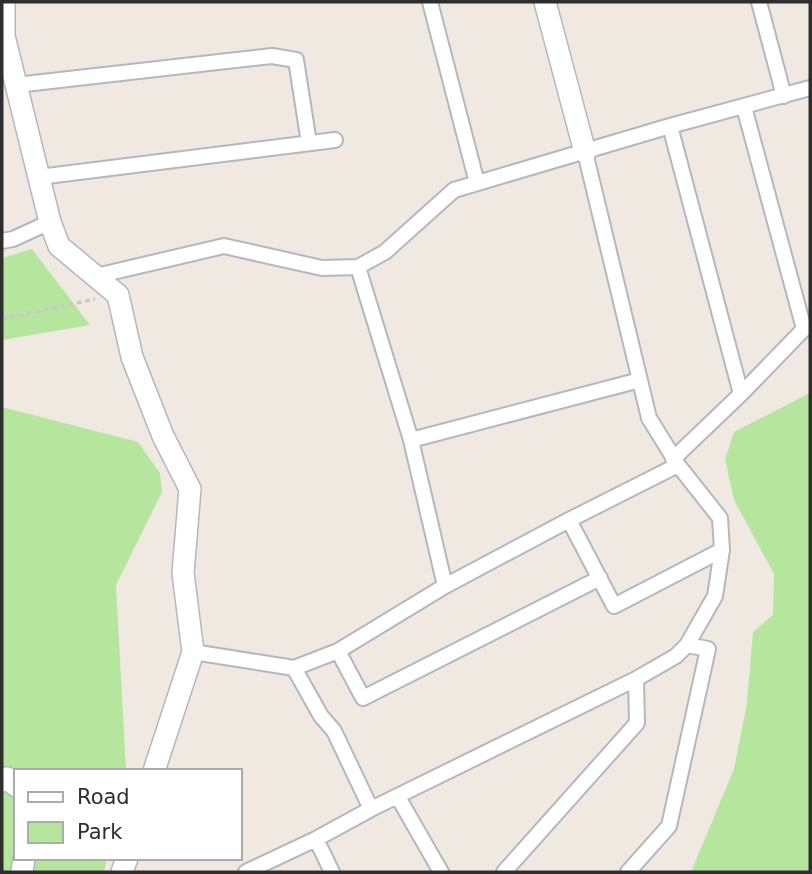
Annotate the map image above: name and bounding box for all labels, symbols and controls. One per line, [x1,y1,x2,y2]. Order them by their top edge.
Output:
legend [14,769,242,860]
text: Road [77,785,130,809]
text: Park [77,820,123,844]

